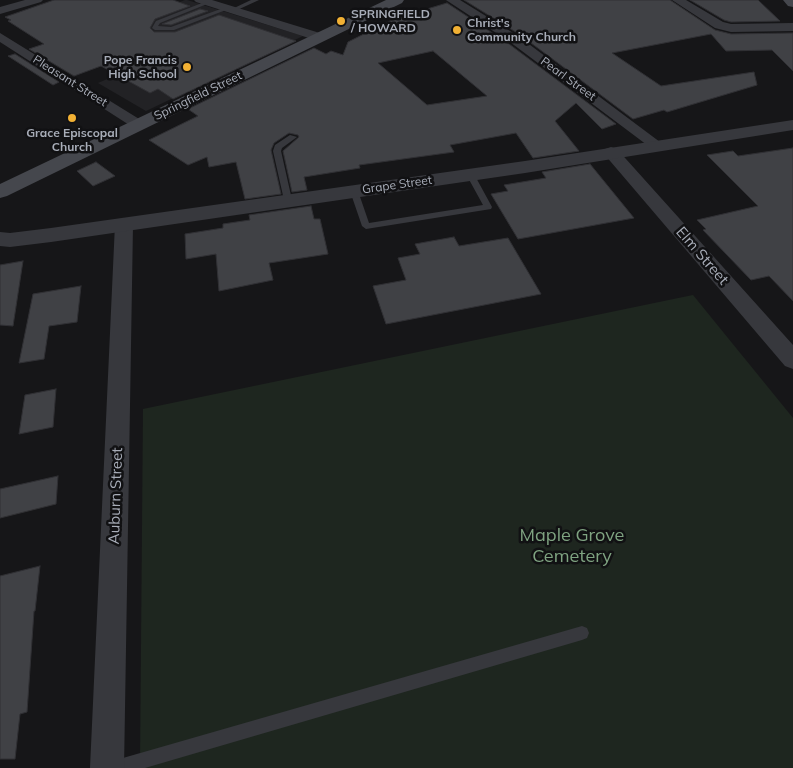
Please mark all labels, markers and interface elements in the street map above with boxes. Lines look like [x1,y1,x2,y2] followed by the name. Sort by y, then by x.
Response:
[351,7,430,35] place label: SPRINGFIELD / HOWARD
[335,15,347,27] marker: SPRINGFIELD / HOWARD
[467,16,576,44] place label: Christ's Community Church
[451,24,463,36] marker: Christ's Community Church
[30,52,110,110] street label: Pleasant Street
[104,53,177,81] place label: Pope Francis High School
[538,54,598,104] street label: Pearl Street
[181,61,193,73] marker: Pope Francis High School
[152,68,244,124] street label: Springfield Street
[66,112,78,124] marker: Grace Episcopal Church
[26,126,118,154] place label: Grace Episcopal Church
[361,173,433,197] street label: Grape Street
[672,223,732,289] street label: Elm Street
[105,447,127,545] street label: Auburn Street
[520,525,624,568] park label: Maple Grove Cemetery

